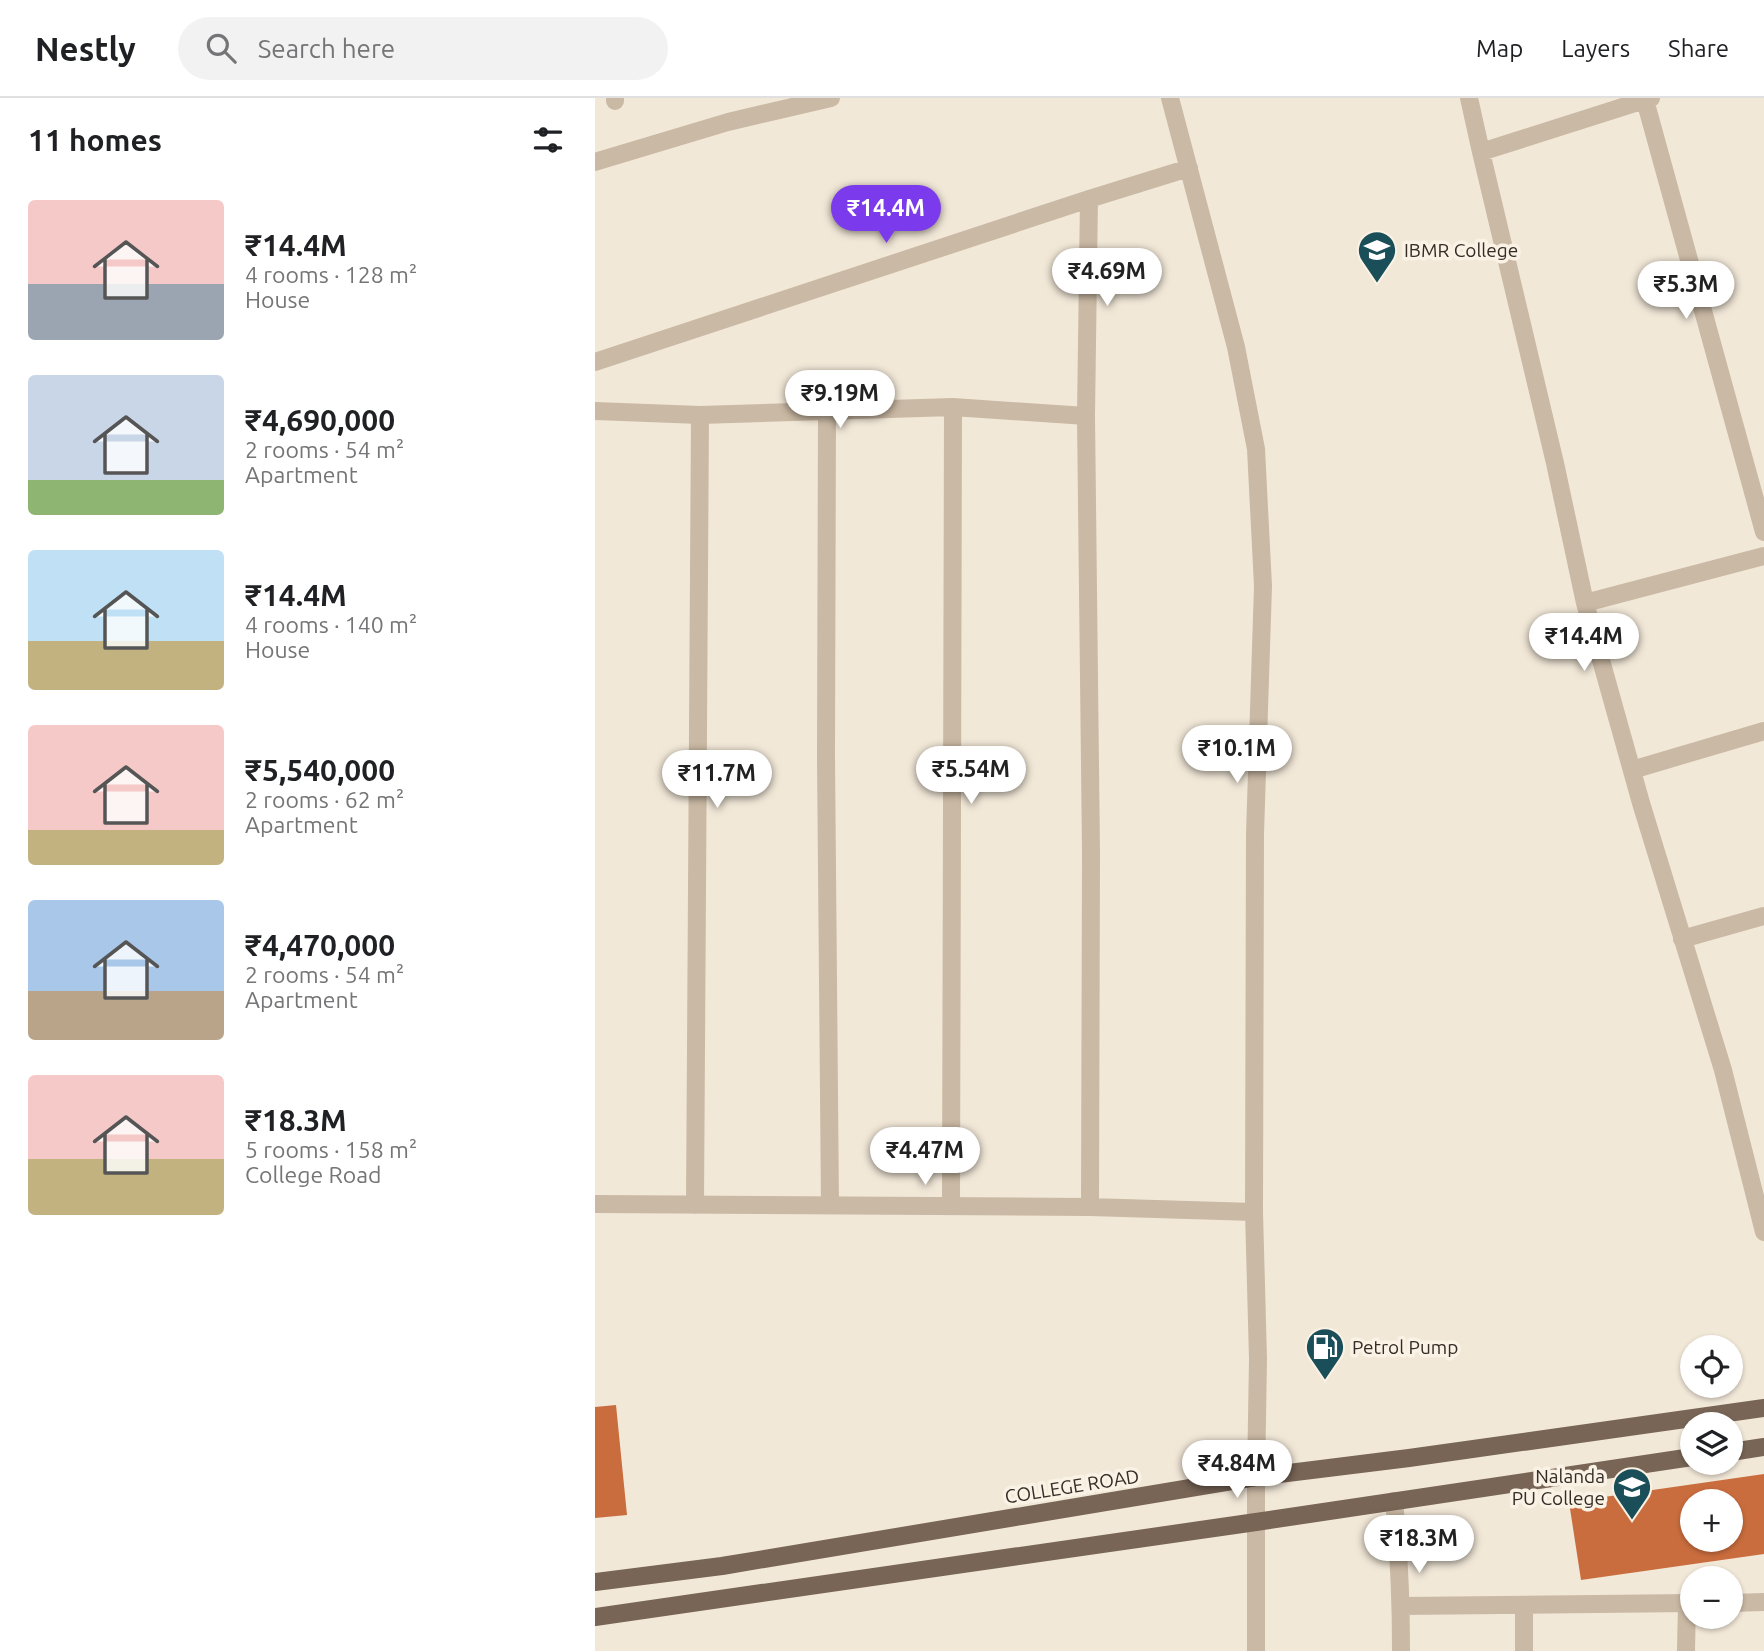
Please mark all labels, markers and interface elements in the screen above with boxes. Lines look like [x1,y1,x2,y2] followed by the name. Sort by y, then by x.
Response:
[178,17,668,80] search box
[202,29,240,67] icon: search
[35,30,136,67] text: Nestly
[258,34,395,63] text: Search here
[1476,35,1523,62] text: Map
[1561,35,1630,62] text: Layers
[1668,35,1729,62] text: Share
[529,121,567,159] icon: filters
[28,123,162,157] text: 11 homes
[829,186,943,245] pin: ₹14.4M
[847,195,925,220] text: ₹14.4M
[84,228,168,312] icon: home
[245,228,347,262] text: ₹14.4M
[1356,229,1398,284] school or university icon: IBMR College
[1404,239,1518,261] place label: IBMR College
[1050,248,1164,308] pin: ₹4.69M
[1068,258,1146,283] text: ₹4.69M
[245,262,417,287] text: 4 rooms · 128 m²
[1637,262,1735,321] pin: ₹5.3M
[1653,271,1719,296] text: ₹5.3M
[245,287,310,312] text: House
[783,370,897,430] pin: ₹9.19M
[801,380,879,405] text: ₹9.19M
[84,403,168,487] icon: home
[245,403,395,437] text: ₹4,690,000
[245,437,404,462] text: 2 rooms · 54 m²
[245,462,358,487] text: Apartment
[84,578,168,662] icon: home
[245,578,347,612] text: ₹14.4M
[245,612,417,637] text: 4 rooms · 140 m²
[1527,614,1641,673] pin: ₹14.4M
[1545,623,1623,648] text: ₹14.4M
[245,637,310,662] text: House
[1180,726,1294,785] pin: ₹10.1M
[1198,735,1276,760] text: ₹10.1M
[914,746,1028,806] pin: ₹5.54M
[660,750,774,810] pin: ₹11.7M
[84,753,168,837] icon: home
[245,753,395,787] text: ₹5,540,000
[932,756,1010,781] text: ₹5.54M
[678,760,756,785] text: ₹11.7M
[245,787,404,812] text: 2 rooms · 62 m²
[245,812,358,837] text: Apartment
[84,928,168,1012] icon: home
[245,928,395,962] text: ₹4,470,000
[245,962,404,987] text: 2 rooms · 54 m²
[245,987,358,1012] text: Apartment
[84,1103,168,1187] icon: home
[245,1103,347,1137] text: ₹18.3M
[868,1128,982,1187] pin: ₹4.47M
[245,1137,417,1162] text: 5 rooms · 158 m²
[886,1137,964,1162] text: ₹4.47M
[245,1162,381,1187] text: College Road
[1304,1326,1346,1381] fuel station icon: Petrol Pump
[1680,1335,1743,1629] map controls
[1680,1335,1743,1398] button: locate
[1352,1336,1458,1358] place label: Petrol Pump
[1680,1412,1743,1475] button: layers
[1180,1440,1294,1500] pin: ₹4.84M
[1198,1450,1276,1475] text: ₹4.84M
[1003,1465,1141,1507] street label: COLLEGE ROAD
[1512,1465,1605,1509] place label: Nalanda PU College
[1611,1466,1653,1521] school or university icon: Nalanda PU College
[1680,1489,1743,1552] button: +
[1362,1516,1476,1575] pin: ₹18.3M
[1380,1525,1458,1550] text: ₹18.3M
[1680,1566,1743,1629] button: −

